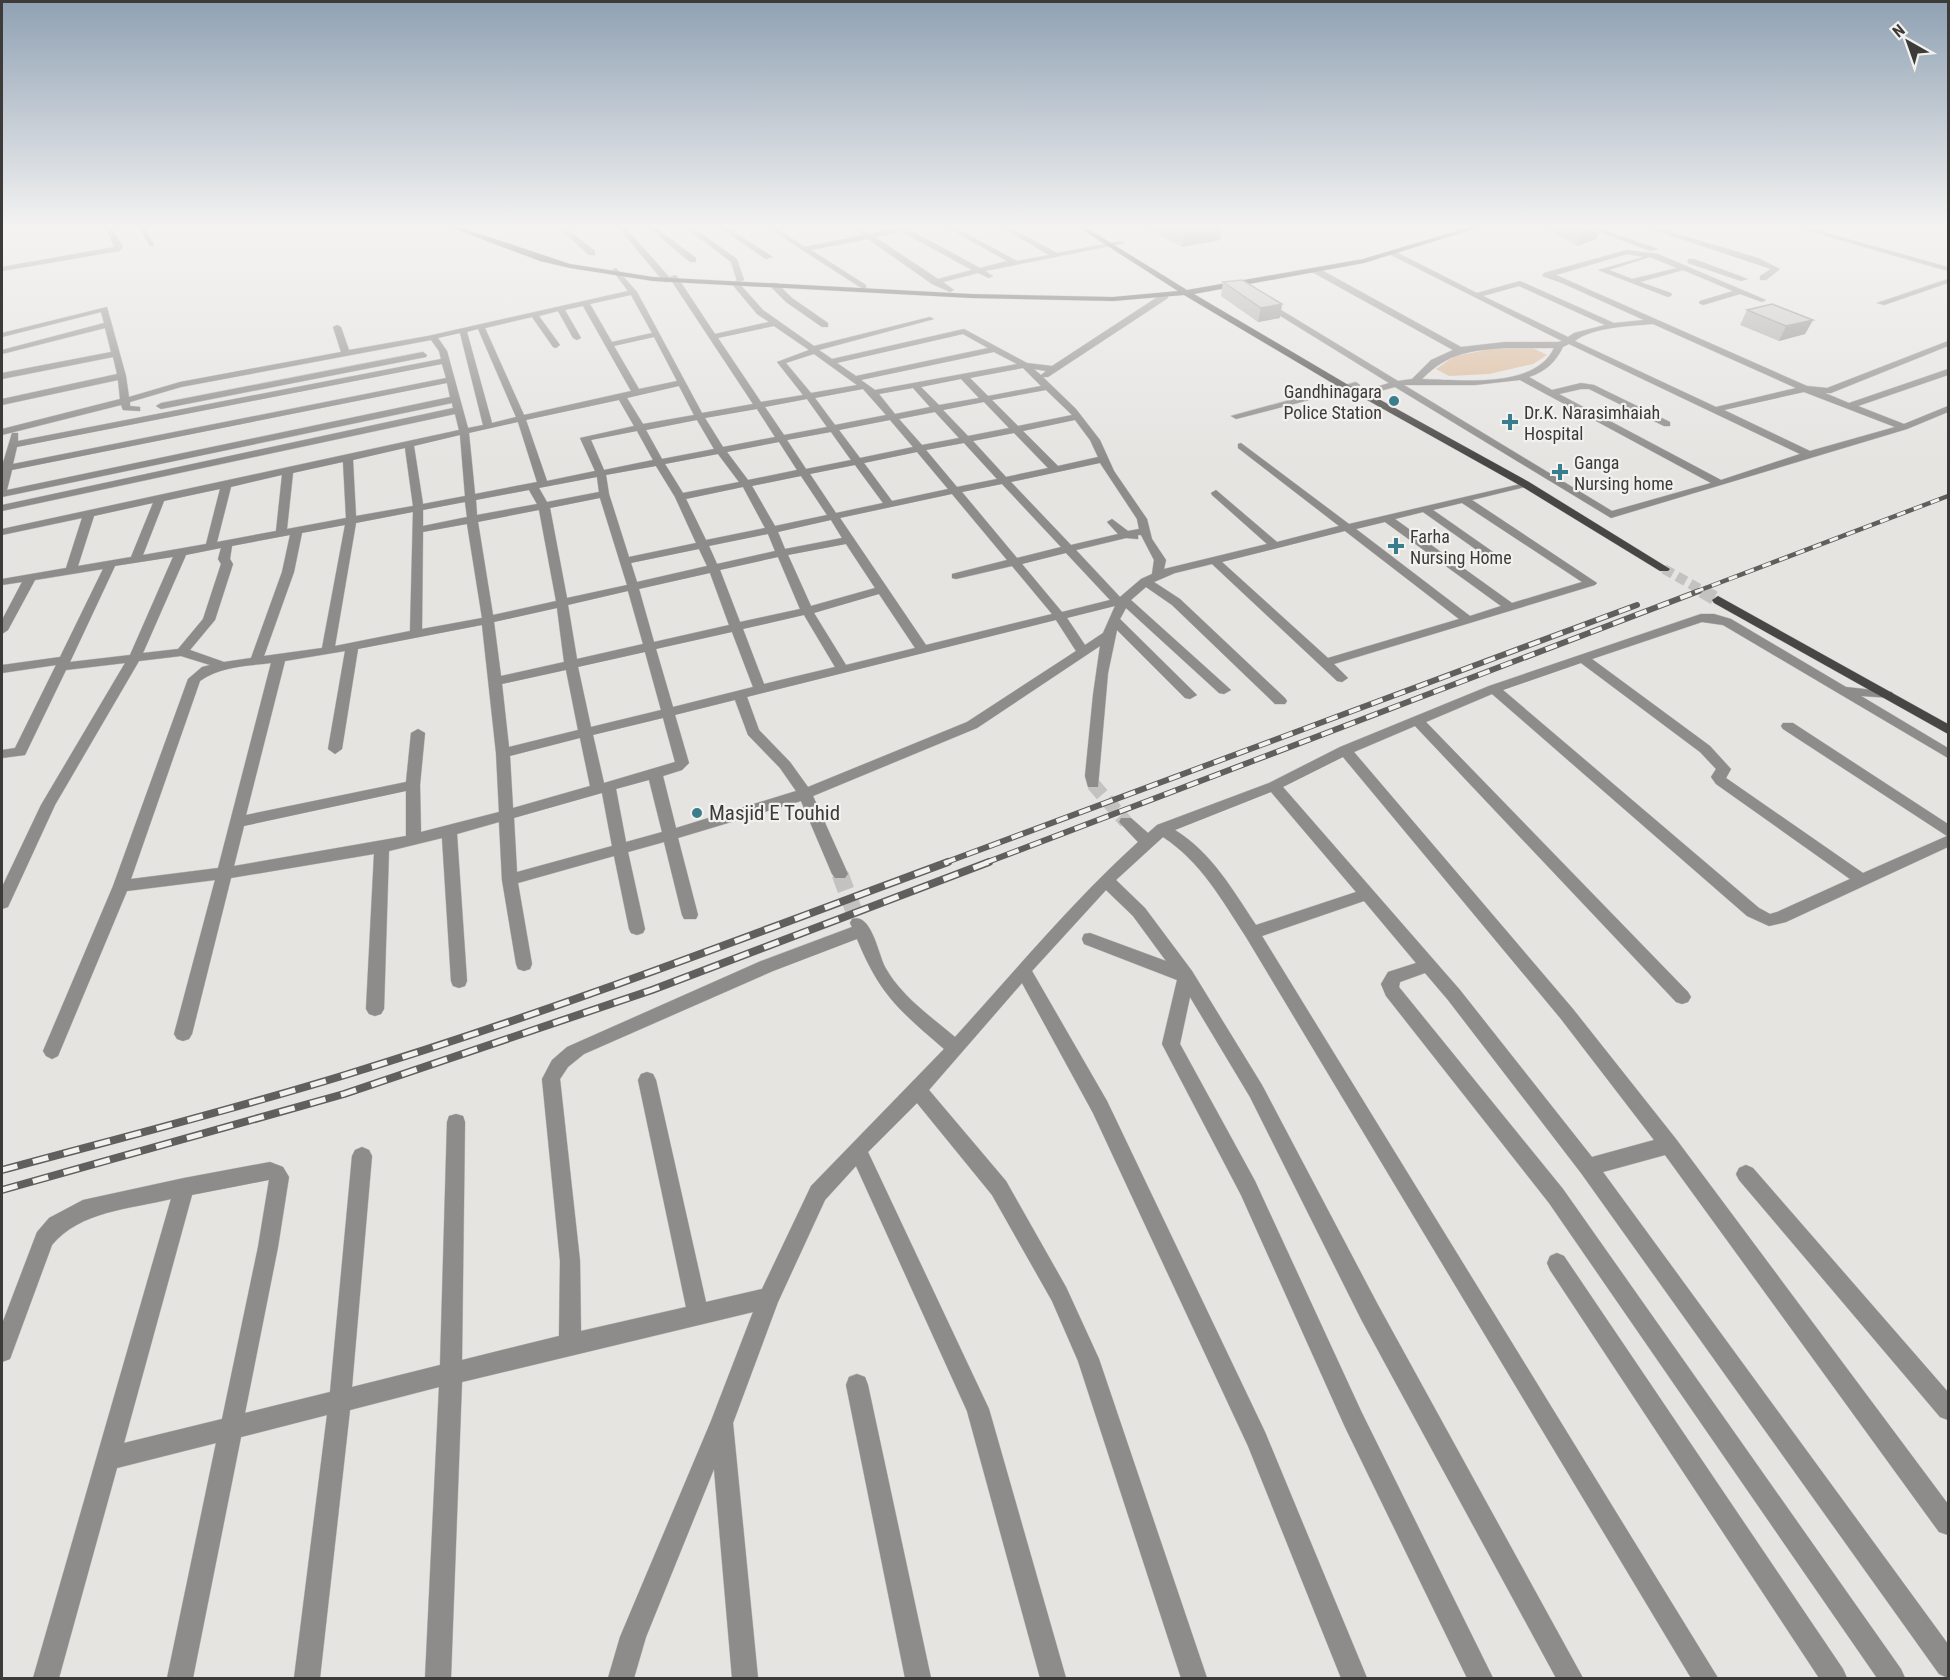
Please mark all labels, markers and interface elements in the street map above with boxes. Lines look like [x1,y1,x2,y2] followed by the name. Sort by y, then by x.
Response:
[1878,12,1938,72] north arrow
[1889,20,1909,41] text: N
[1283,381,1382,423] place label: Gandhinagara Police Station
[1387,394,1401,408] marker: Gandhinagara Police Station
[1524,402,1660,444] place label: Dr.K. Narasimhaiah Hospital
[1501,413,1519,431] marker: Dr.K. Narasimhaiah Hospital
[1574,452,1673,494] place label: Ganga Nursing home
[1551,463,1569,481] marker: Ganga Nursing home
[1410,526,1512,568] place label: Farha Nursing Home
[1387,537,1405,555] marker: Farha Nursing Home
[709,801,840,825] place label: Masjid E Touhid
[690,806,704,820] marker: Masjid E Touhid

